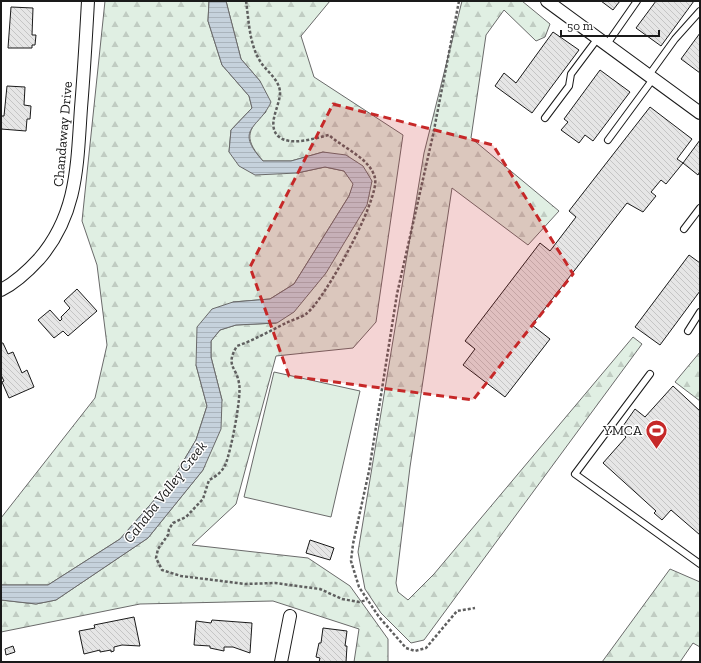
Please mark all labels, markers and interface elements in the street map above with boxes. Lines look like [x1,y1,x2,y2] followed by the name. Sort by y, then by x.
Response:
[561,12,659,38] scale bar
[567,19,594,33] text: 50 m
[50,80,76,188] street label: Chandaway Drive
[644,417,670,450] sports icon: YMCA
[602,422,643,439] place label: YMCA
[120,437,211,547] water label: Cahaba Valley Creek

